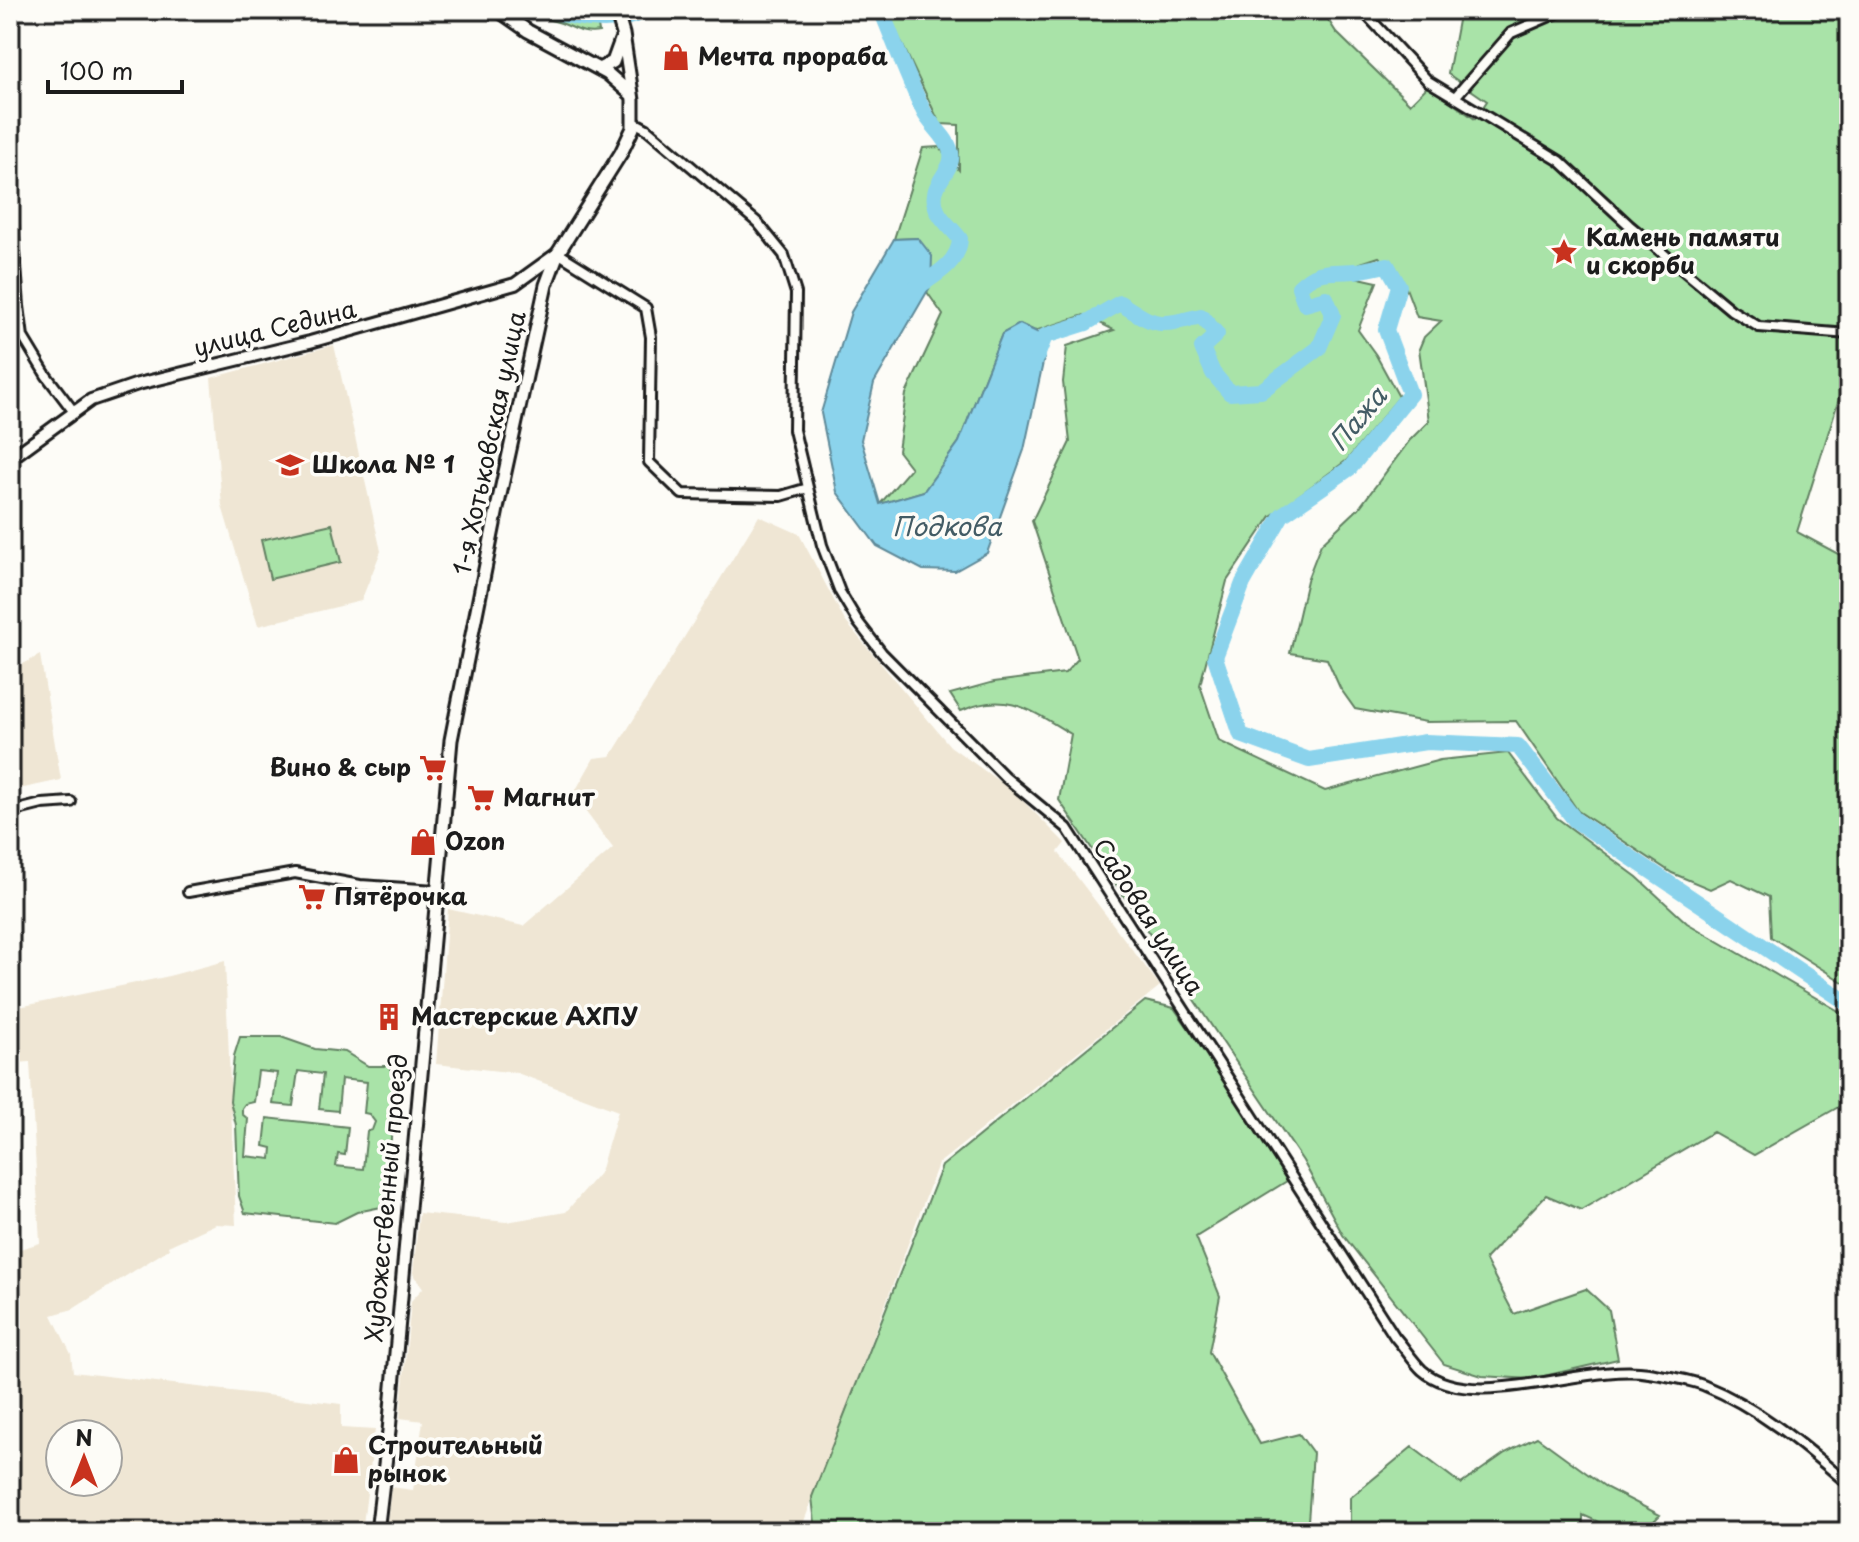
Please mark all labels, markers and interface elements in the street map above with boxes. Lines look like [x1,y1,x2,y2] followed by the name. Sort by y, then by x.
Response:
[698,37,888,73] place label: Мечта прораба
[661,42,691,72] shop icon: Мечта прораба
[48,44,182,94] scale bar
[60,52,133,88] text: 100 m
[1586,218,1780,282] place label: Камень памяти и скорби
[1549,237,1579,267] place icon: Камень памяти и скорби
[189,289,360,365] street label: улица Седина
[442,307,534,578] street label: 1-я Хотьковская улица
[1318,377,1396,459] water label: Пажа
[312,445,455,481] place label: Школа № 1
[275,450,305,480] school or university icon: Школа № 1
[892,506,1003,545] water label: Подкова
[269,748,411,784] place label: Вино & сыр
[418,753,448,783] supermarket icon: Вино & сыр
[503,778,596,814] place label: Магнит
[466,783,496,813] supermarket icon: Магнит
[445,822,505,858] place label: Ozon
[408,827,438,857] shop icon: Ozon
[1085,830,1214,1001] street label: Садовая улица
[334,877,468,913] place label: Пятёрочка
[297,882,327,912] supermarket icon: Пятёрочка
[411,997,639,1033] place label: Мастерские АХПУ
[374,1002,404,1032] building icon: Мастерские АХПУ
[354,1052,416,1344] street label: Художественный проезд
[44,1418,124,1498] north arrow
[75,1420,93,1453] text: N
[368,1426,543,1490] place label: Строительный рынок
[331,1445,361,1475] shop icon: Строительный рынок

